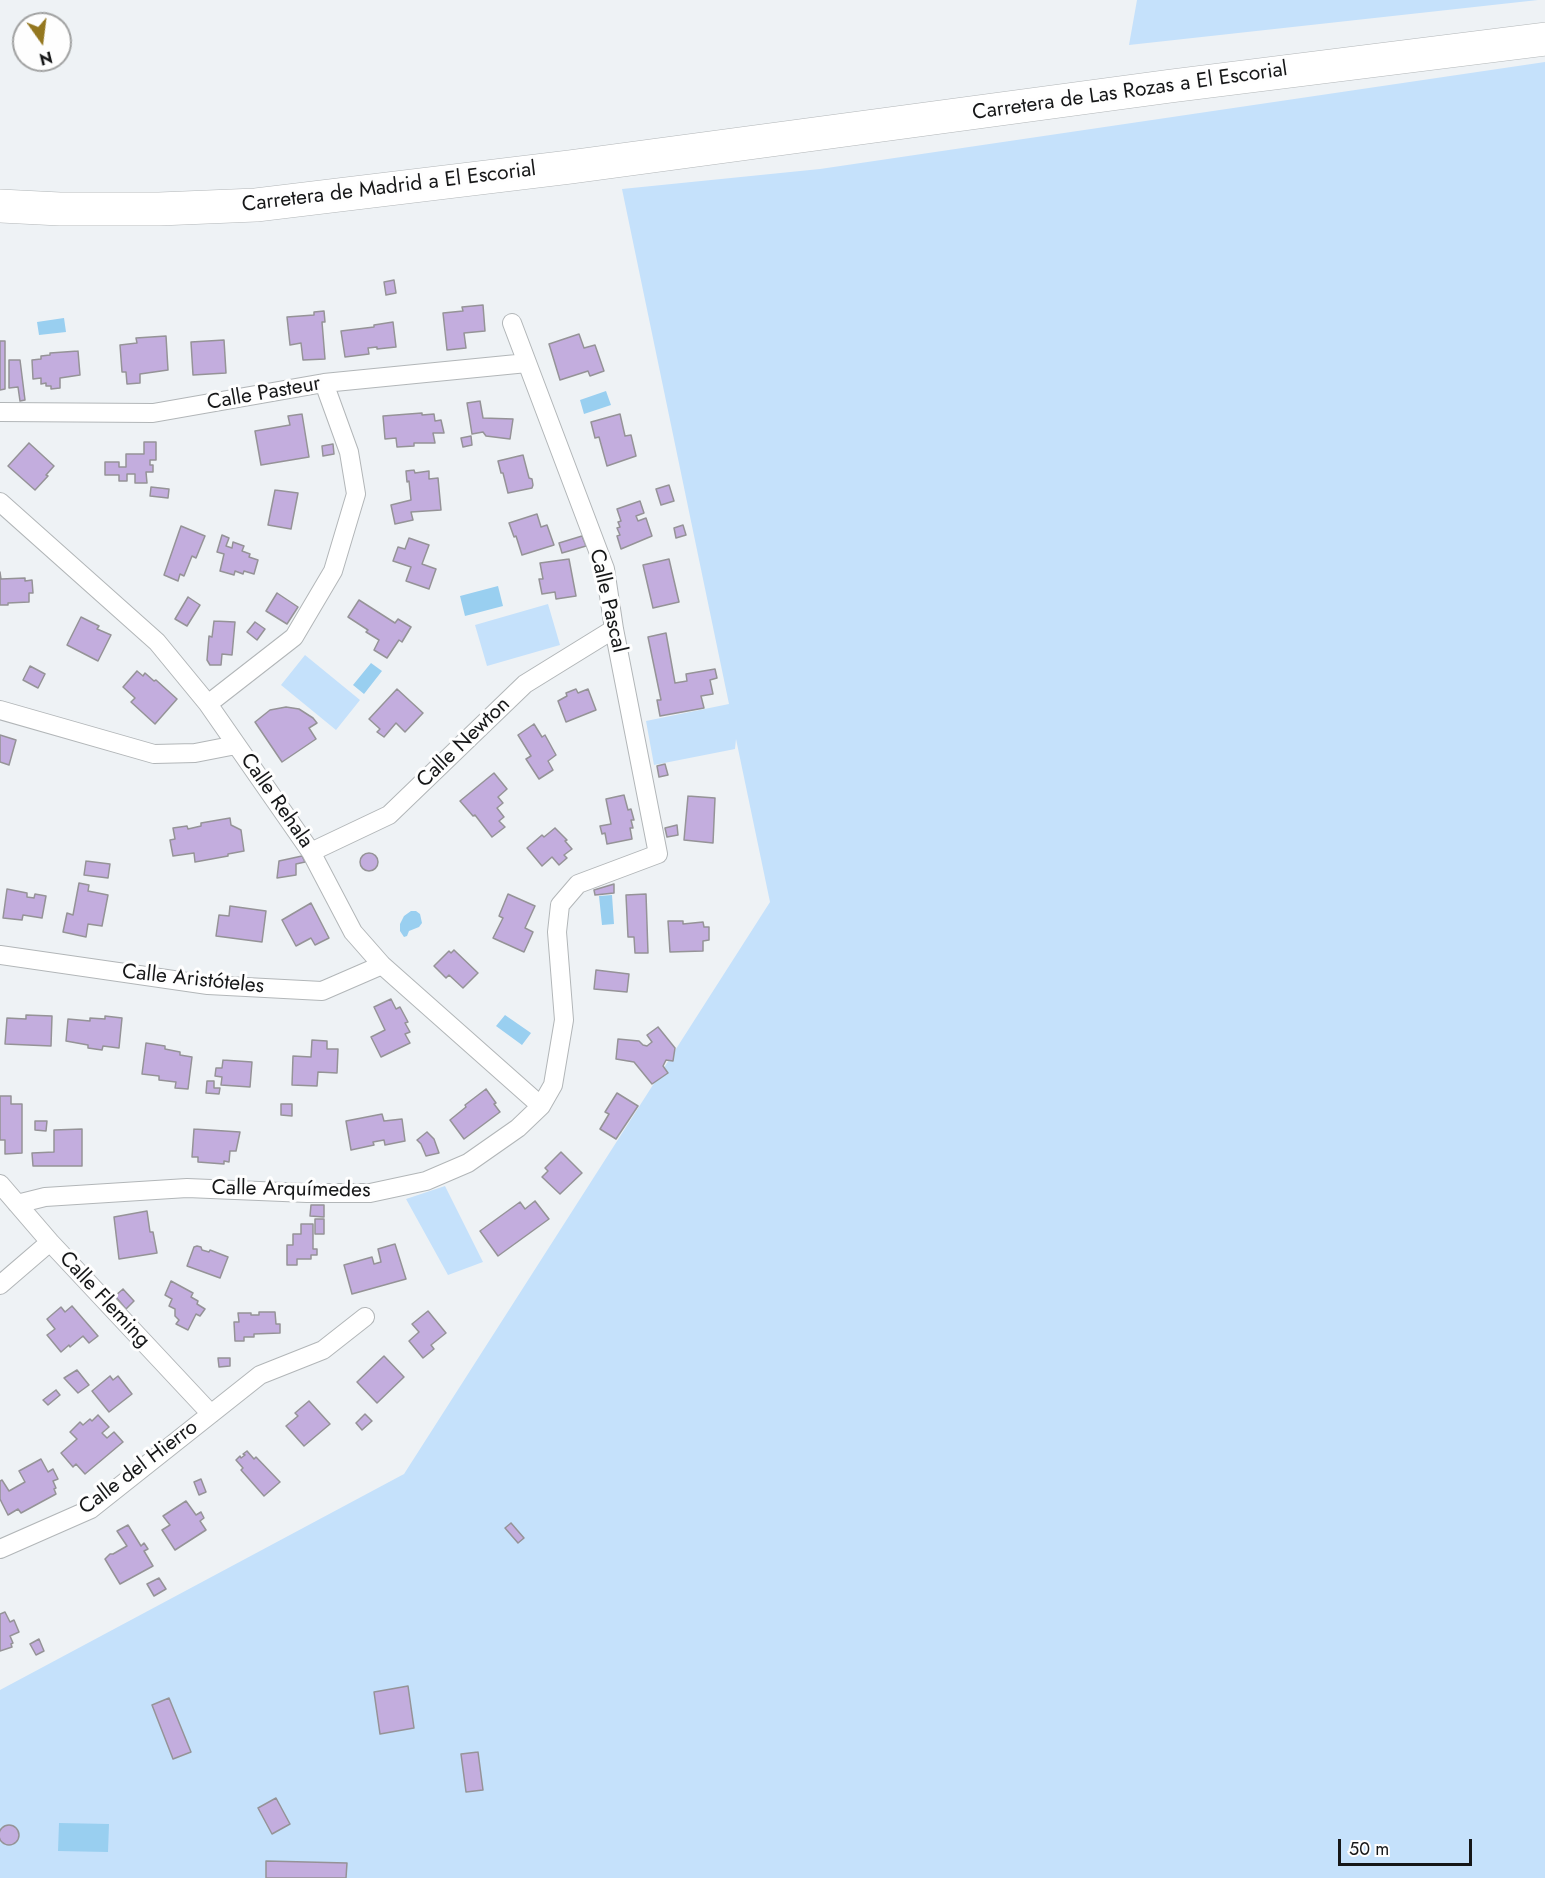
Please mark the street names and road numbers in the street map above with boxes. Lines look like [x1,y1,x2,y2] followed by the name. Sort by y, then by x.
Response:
[971,57,1289,127] street label: Carretera de Las Rozas a El Escorial
[240,157,538,219] street label: Carretera de Madrid a El Escorial
[205,372,323,416] street label: Calle Pasteur
[583,547,631,655] street label: Calle Pascal
[412,692,516,794] street label: Calle Newton
[234,749,318,853] street label: Calle Rehala
[121,960,265,1000] street label: Calle Aristóteles
[211,1176,371,1204] street label: Calle Arquímedes
[53,1247,155,1353] street label: Calle Fleming
[75,1415,203,1521] street label: Calle del Hierro

